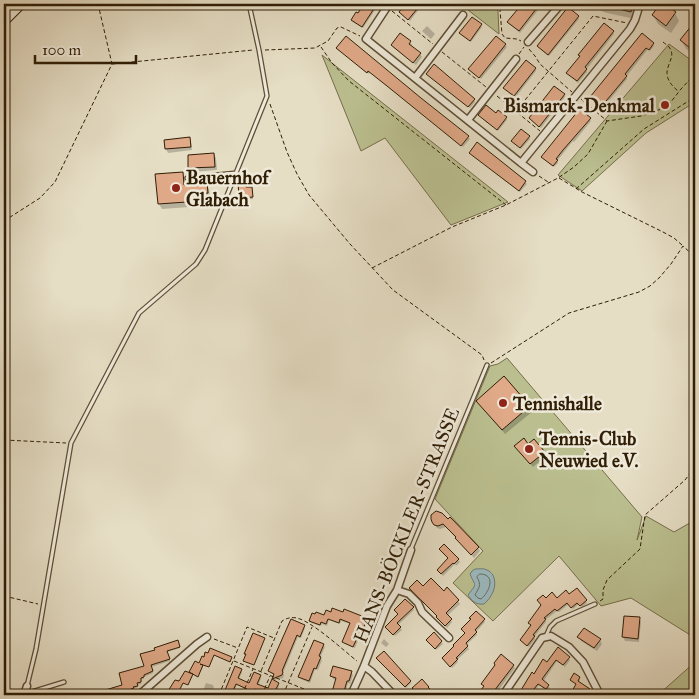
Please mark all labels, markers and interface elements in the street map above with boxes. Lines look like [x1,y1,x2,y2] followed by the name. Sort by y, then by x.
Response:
[35,32,136,64] scale bar
[42,41,82,59] text: 100 m
[504,94,656,117] place label: Bismarck-Denkmal
[659,99,671,111] marker: Bismarck-Denkmal
[186,166,272,211] place label: Bauernhof Glabach
[170,182,182,194] marker: Bauernhof Glabach
[512,392,602,415] place label: Tennishalle
[497,397,509,409] marker: Tennishalle
[349,404,464,646] street label: HANS-BÖCKLER-STRASSE
[538,427,639,472] place label: Tennis-Club Neuwied e.V.
[523,443,535,455] marker: Tennis-Club Neuwied e.V.

